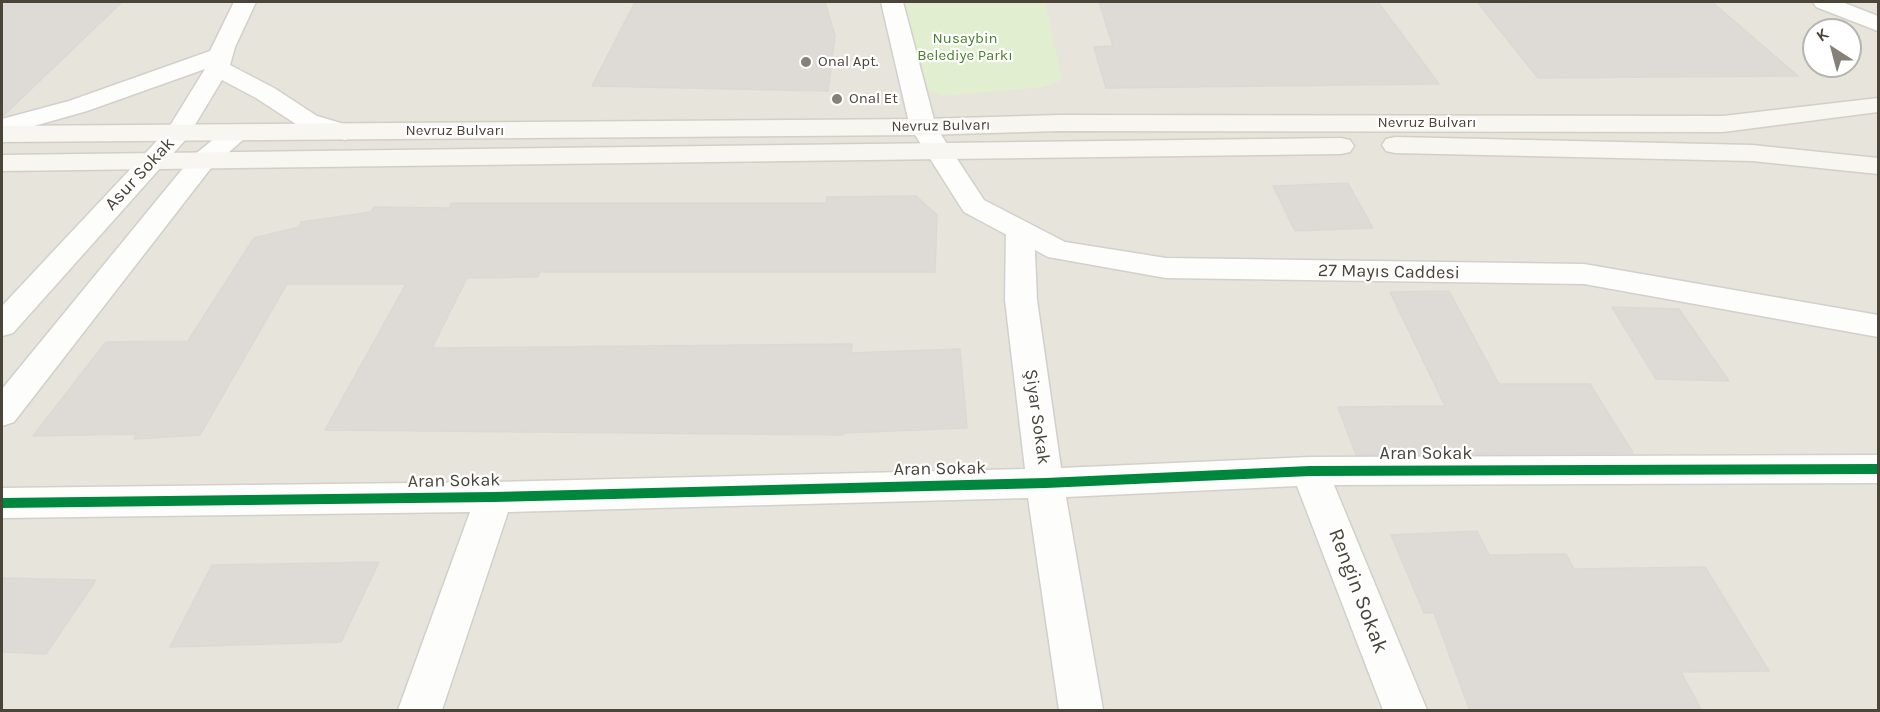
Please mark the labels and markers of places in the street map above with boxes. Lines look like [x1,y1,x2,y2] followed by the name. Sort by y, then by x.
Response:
[818,53,878,71] place label: Onal Apt.
[799,55,813,69] marker: Onal Apt.
[849,90,898,108] place label: Onal Et
[830,92,844,106] marker: Onal Et

